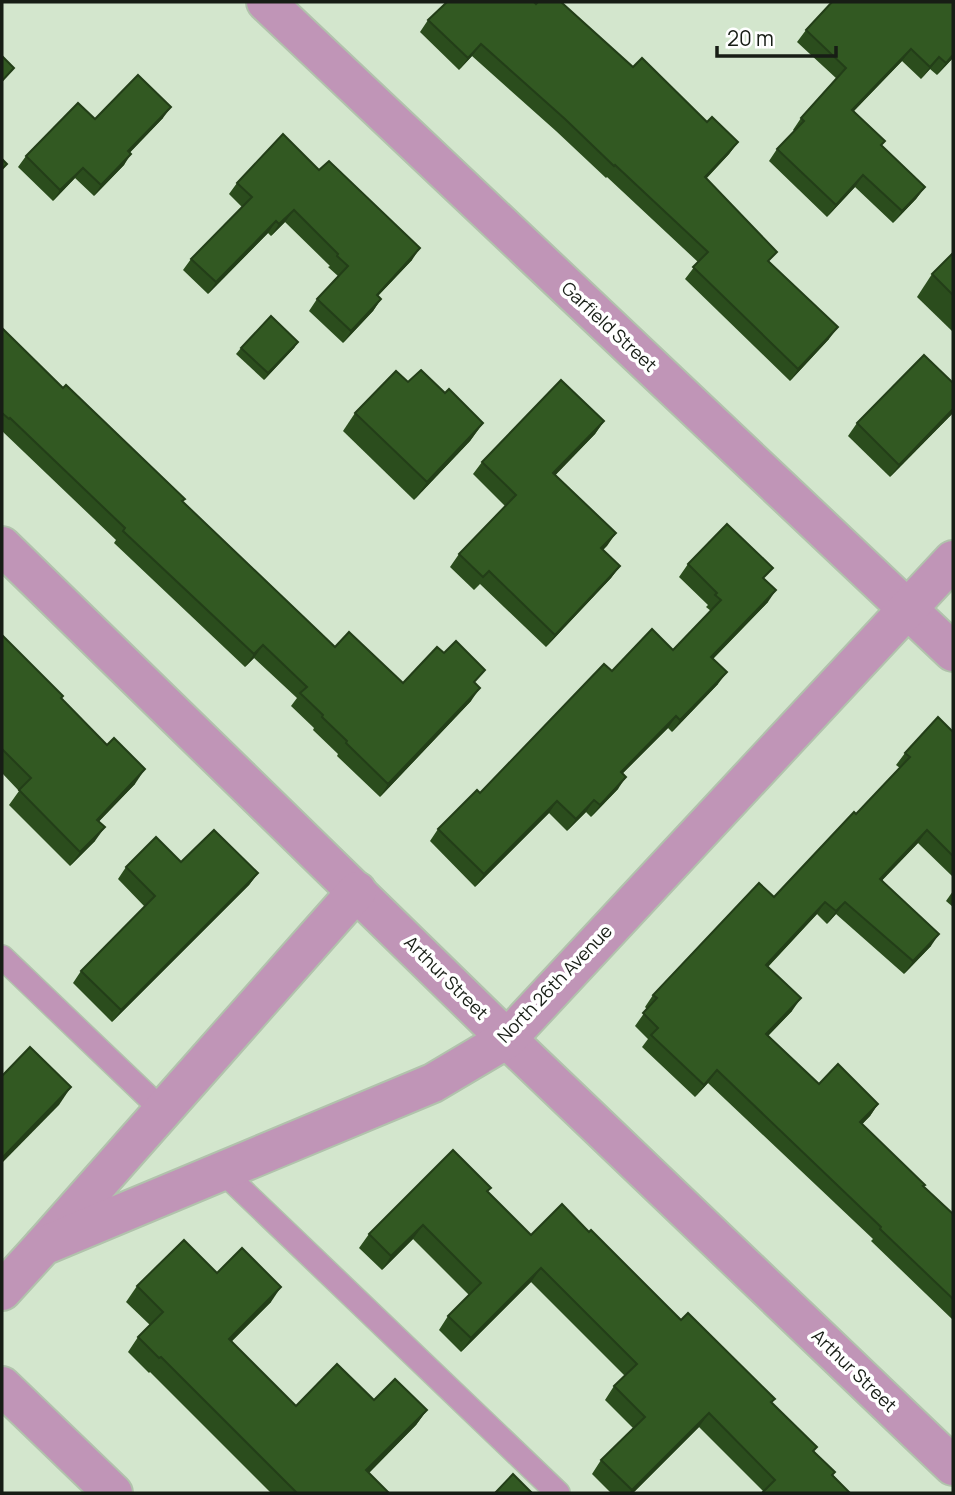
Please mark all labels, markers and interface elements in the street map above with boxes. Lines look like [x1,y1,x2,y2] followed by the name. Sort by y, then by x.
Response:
[717,14,836,58] scale bar
[727,24,774,52] text: 20 m
[557,276,662,377] street label: Garfield Street
[492,919,617,1048] street label: North 26th Avenue
[400,930,494,1024] street label: Arthur Street
[807,1324,902,1417] street label: Arthur Street

